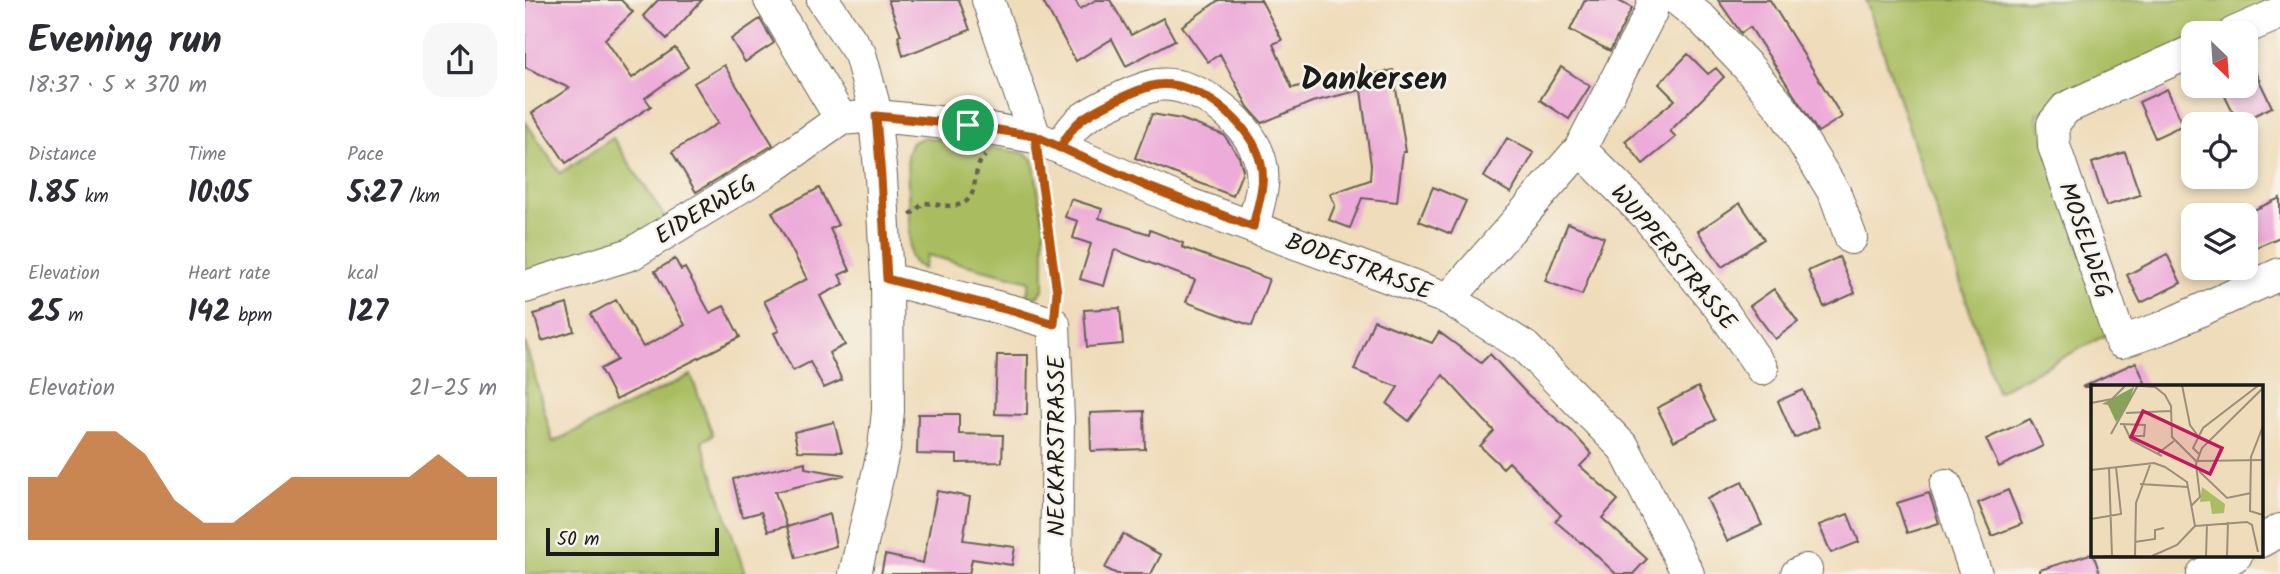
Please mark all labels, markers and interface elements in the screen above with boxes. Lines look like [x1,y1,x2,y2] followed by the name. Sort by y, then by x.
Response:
[28,12,222,72] text: Evening run
[2181,21,2257,98] north arrow
[2181,21,2258,280] map controls
[423,23,497,97] button: share
[1301,55,1447,106] district label: Dankersen
[28,68,207,104] text: 18:37 · 5 × 370 m
[938,95,998,155] pin
[949,106,987,144] icon: arrive
[2181,112,2258,189] button: locate
[28,140,96,170] text: Distance
[188,140,226,170] text: Time
[347,140,384,170] text: Pace
[648,165,764,256] street label: EIDERWEG
[28,170,77,218] text: 1.85
[188,170,250,218] text: 10:05
[347,170,402,218] text: 5:27
[1600,176,1747,341] street label: WUPPERSTRASSE
[2046,177,2123,304] street label: MOSELWEG
[77,182,109,212] text: km
[402,182,440,212] text: /km
[2181,203,2258,280] button: layers
[1280,223,1438,312] street label: BODESTRASSE
[28,259,100,289] text: Elevation
[188,259,270,289] text: Heart rate
[347,259,378,289] text: kcal
[28,289,61,337] text: 25
[188,289,231,337] text: 142
[347,289,388,337] text: 127
[61,301,83,331] text: m
[231,301,272,331] text: bpm
[1038,354,1077,537] street label: NECKARSTRASSE
[28,371,115,407] text: Elevation
[409,371,497,407] text: 21–25 m
[2091,385,2263,556] inset map
[546,525,719,557] scale bar
[557,525,599,555] text: 50 m

